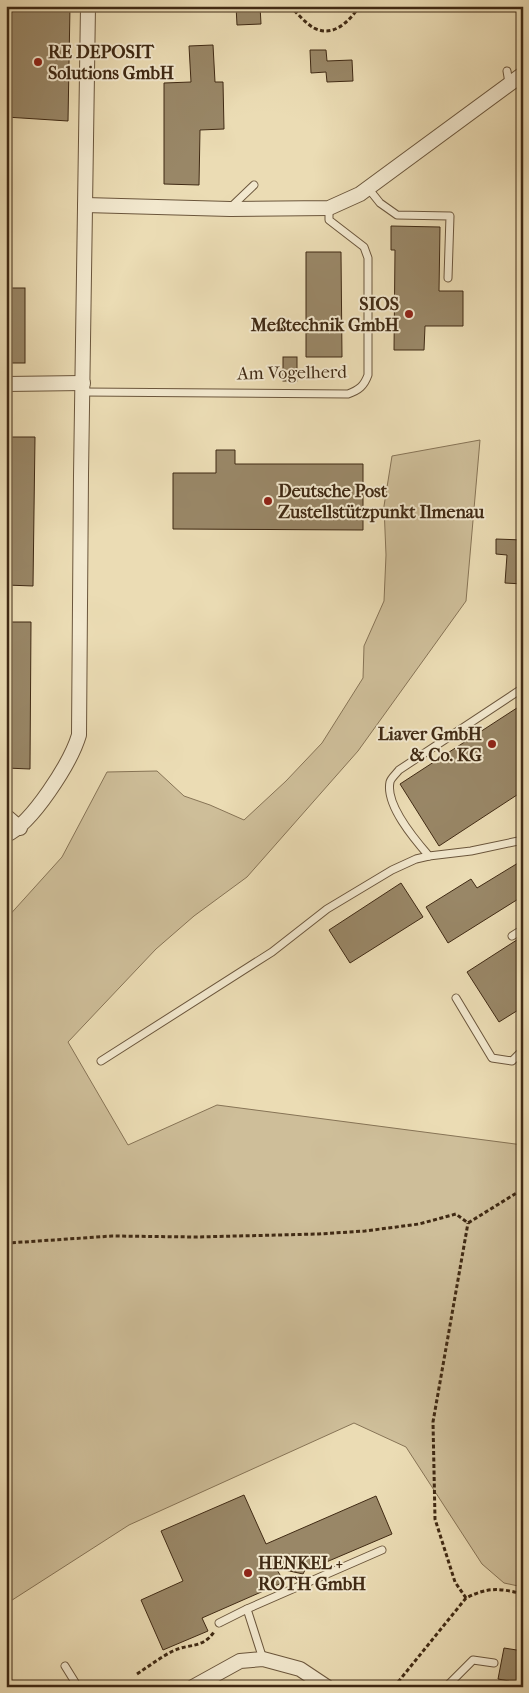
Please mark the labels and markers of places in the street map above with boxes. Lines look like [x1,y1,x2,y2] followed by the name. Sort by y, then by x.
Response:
[48,42,175,84] place label: RE DEPOSIT Solutions GmbH
[32,56,44,68] marker: RE DEPOSIT Solutions GmbH
[250,294,400,336] place label: SIOS Meßtechnik GmbH
[403,308,415,320] marker: SIOS Meßtechnik GmbH
[278,481,485,523] place label: Deutsche Post Zustellstützpunkt Ilmenau
[262,495,274,507] marker: Deutsche Post Zustellstützpunkt Ilmenau
[378,724,483,766] place label: Liaver GmbH & Co. KG
[486,738,498,750] marker: Liaver GmbH & Co. KG
[258,1553,367,1595] place label: HENKEL + ROTH GmbH
[242,1567,254,1579] marker: HENKEL + ROTH GmbH

